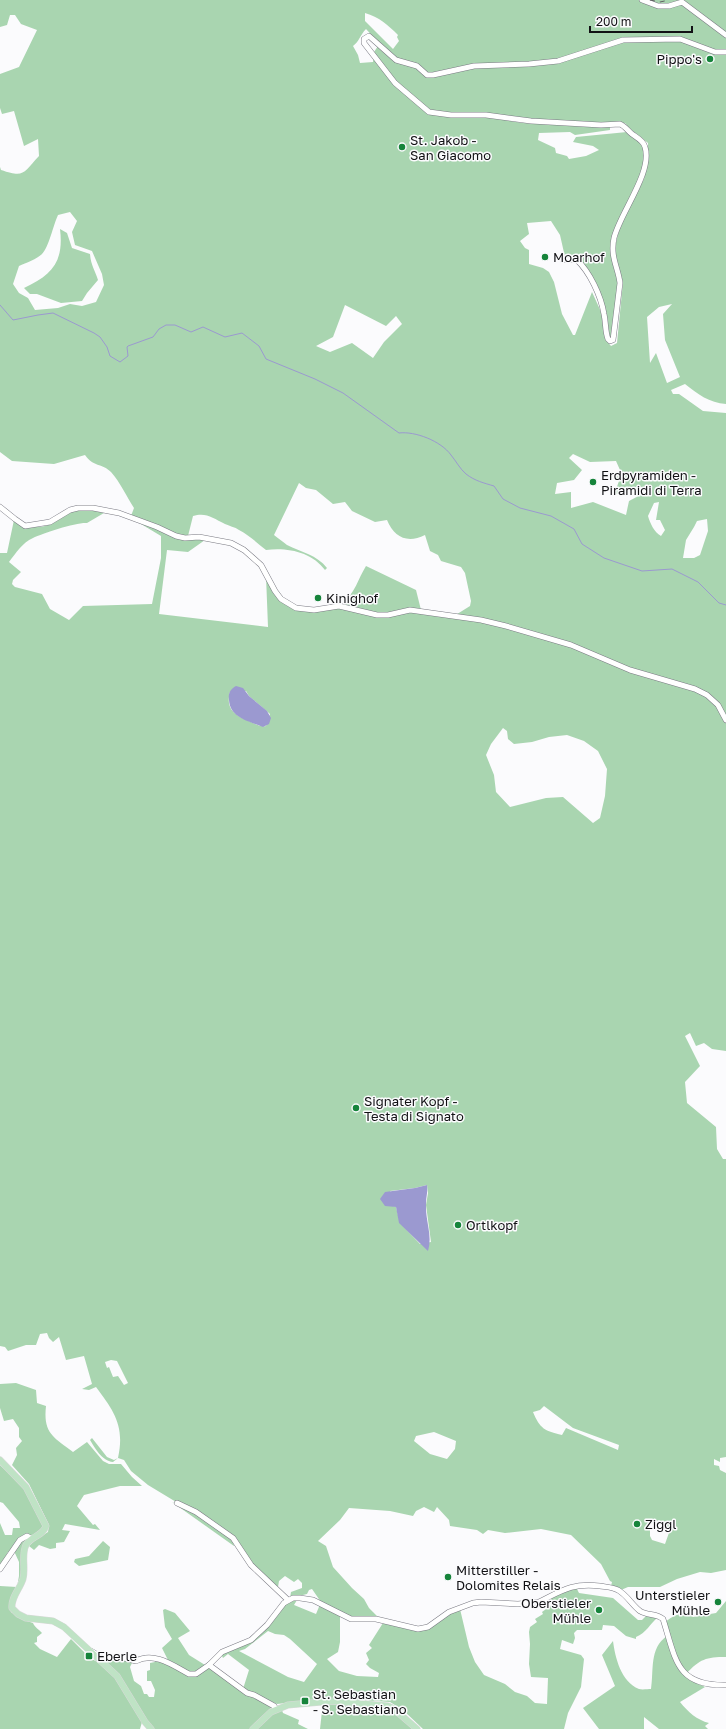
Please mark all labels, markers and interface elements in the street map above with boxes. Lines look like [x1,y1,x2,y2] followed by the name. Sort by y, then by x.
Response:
[590,8,692,34] scale bar
[596,14,631,29] text: 200 m
[657,51,702,67] place label: Pippo's
[705,54,715,64] marker: Pippo's
[410,132,491,163] place label: St. Jakob - San Giacomo
[397,142,407,152] marker: St. Jakob - San Giacomo
[553,249,605,265] place label: Moarhof
[540,252,550,262] marker: Moarhof
[601,467,702,498] place label: Erdpyramiden - Piramidi di Terra
[588,477,598,487] marker: Erdpyramiden - Piramidi di Terra
[326,590,379,606] place label: Kinighof
[313,593,323,603] marker: Kinighof
[364,1093,464,1124] place label: Signater Kopf - Testa di Signato
[351,1103,361,1113] marker: Signater Kopf - Testa di Signato
[466,1217,518,1233] place label: Ortlkopf
[453,1220,463,1230] marker: Ortlkopf
[645,1516,676,1532] place label: Ziggl
[632,1519,642,1529] marker: Ziggl
[456,1562,561,1593] place label: Mitterstiller - Dolomites Relais
[443,1572,453,1582] marker: Mitterstiller - Dolomites Relais
[635,1587,710,1618] place label: Unterstieler Mühle
[521,1595,591,1626] place label: Oberstieler Mühle
[713,1597,723,1607] marker: Unterstieler Mühle
[594,1605,604,1615] marker: Oberstieler Mühle
[97,1648,137,1664] place label: Eberle
[84,1651,94,1661] marker: Eberle
[313,1686,407,1717] place label: St. Sebastian - S. Sebastiano
[300,1696,310,1706] marker: St. Sebastian - S. Sebastiano

